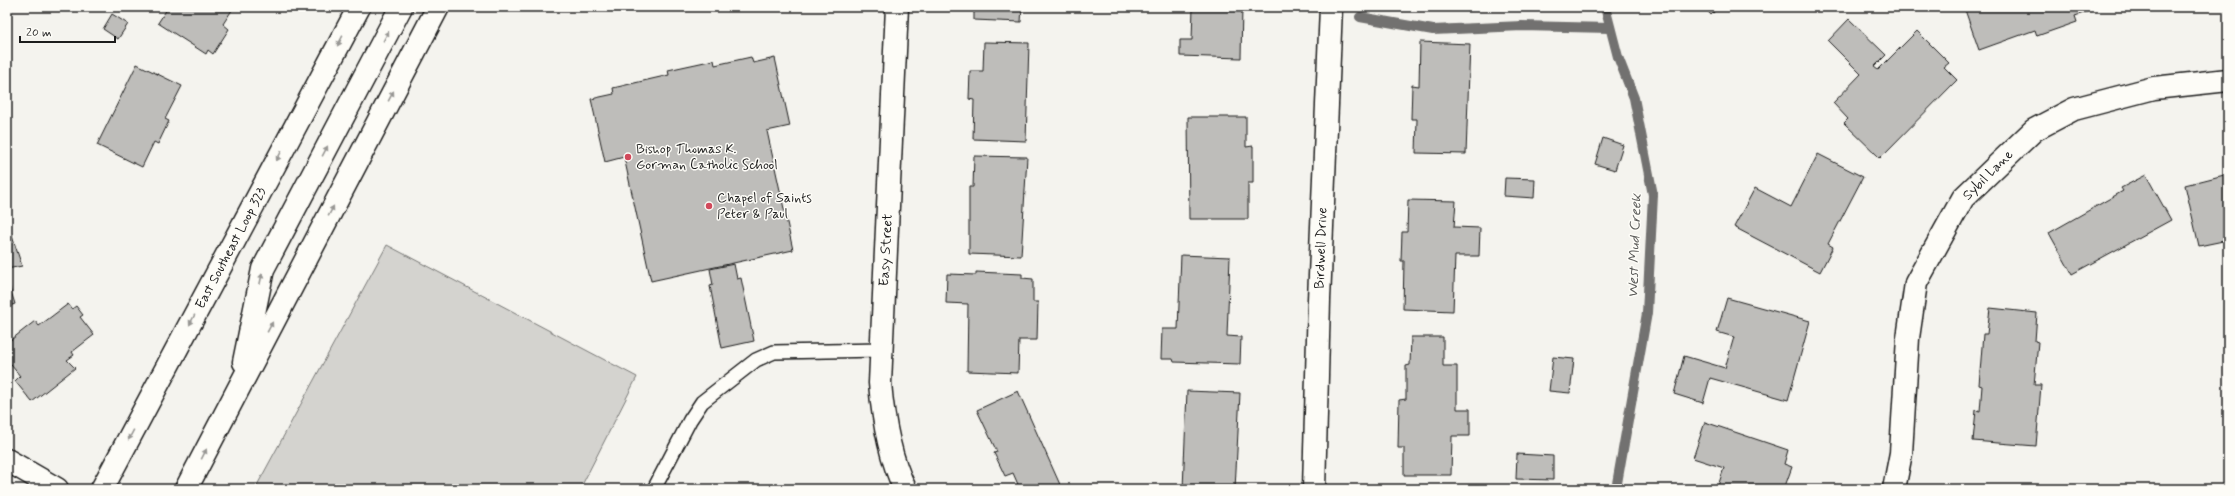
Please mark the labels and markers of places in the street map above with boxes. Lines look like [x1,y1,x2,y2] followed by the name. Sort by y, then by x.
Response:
[636,140,778,174] place label: Bishop Thomas K. Gorman Catholic School
[623,152,633,162] marker: Bishop Thomas K. Gorman Catholic School
[717,189,812,223] place label: Chapel of Saints Peter & Paul
[704,201,714,211] marker: Chapel of Saints Peter & Paul

